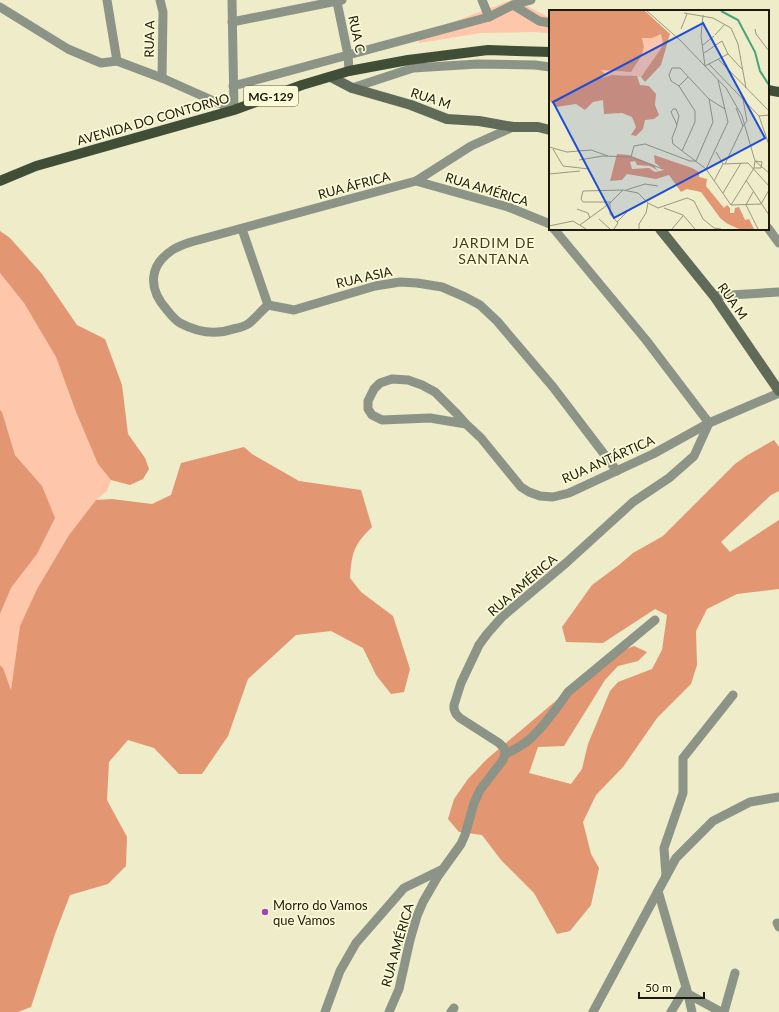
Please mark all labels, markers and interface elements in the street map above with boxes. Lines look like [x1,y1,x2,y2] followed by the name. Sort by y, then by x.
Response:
[549,10,769,230] inset map
[345,14,369,54] street label: RUA C
[141,20,157,58] street label: RUA A
[409,84,453,112] street label: RUA M
[244,86,298,106] road number: MG-129
[75,90,231,148] street label: AVENIDA DO CONTORNO
[316,168,392,202] street label: RUA ÁFRICA
[443,169,531,209] street label: RUA AMÉRICA
[453,234,535,267] district label: JARDIM DE SANTANA
[334,263,394,291] street label: RUA ASIA
[715,280,751,322] street label: RUA M
[559,431,657,487] street label: RUA ANTÁRTICA
[484,551,560,619] street label: RUA AMÉRICA
[273,897,368,928] place label: Morro do Vamos que Vamos
[377,901,417,989] street label: RUA AMÉRICA
[260,907,270,917] marker: Morro do Vamos que Vamos
[639,974,704,1000] scale bar
[645,980,672,995] text: 50 m

